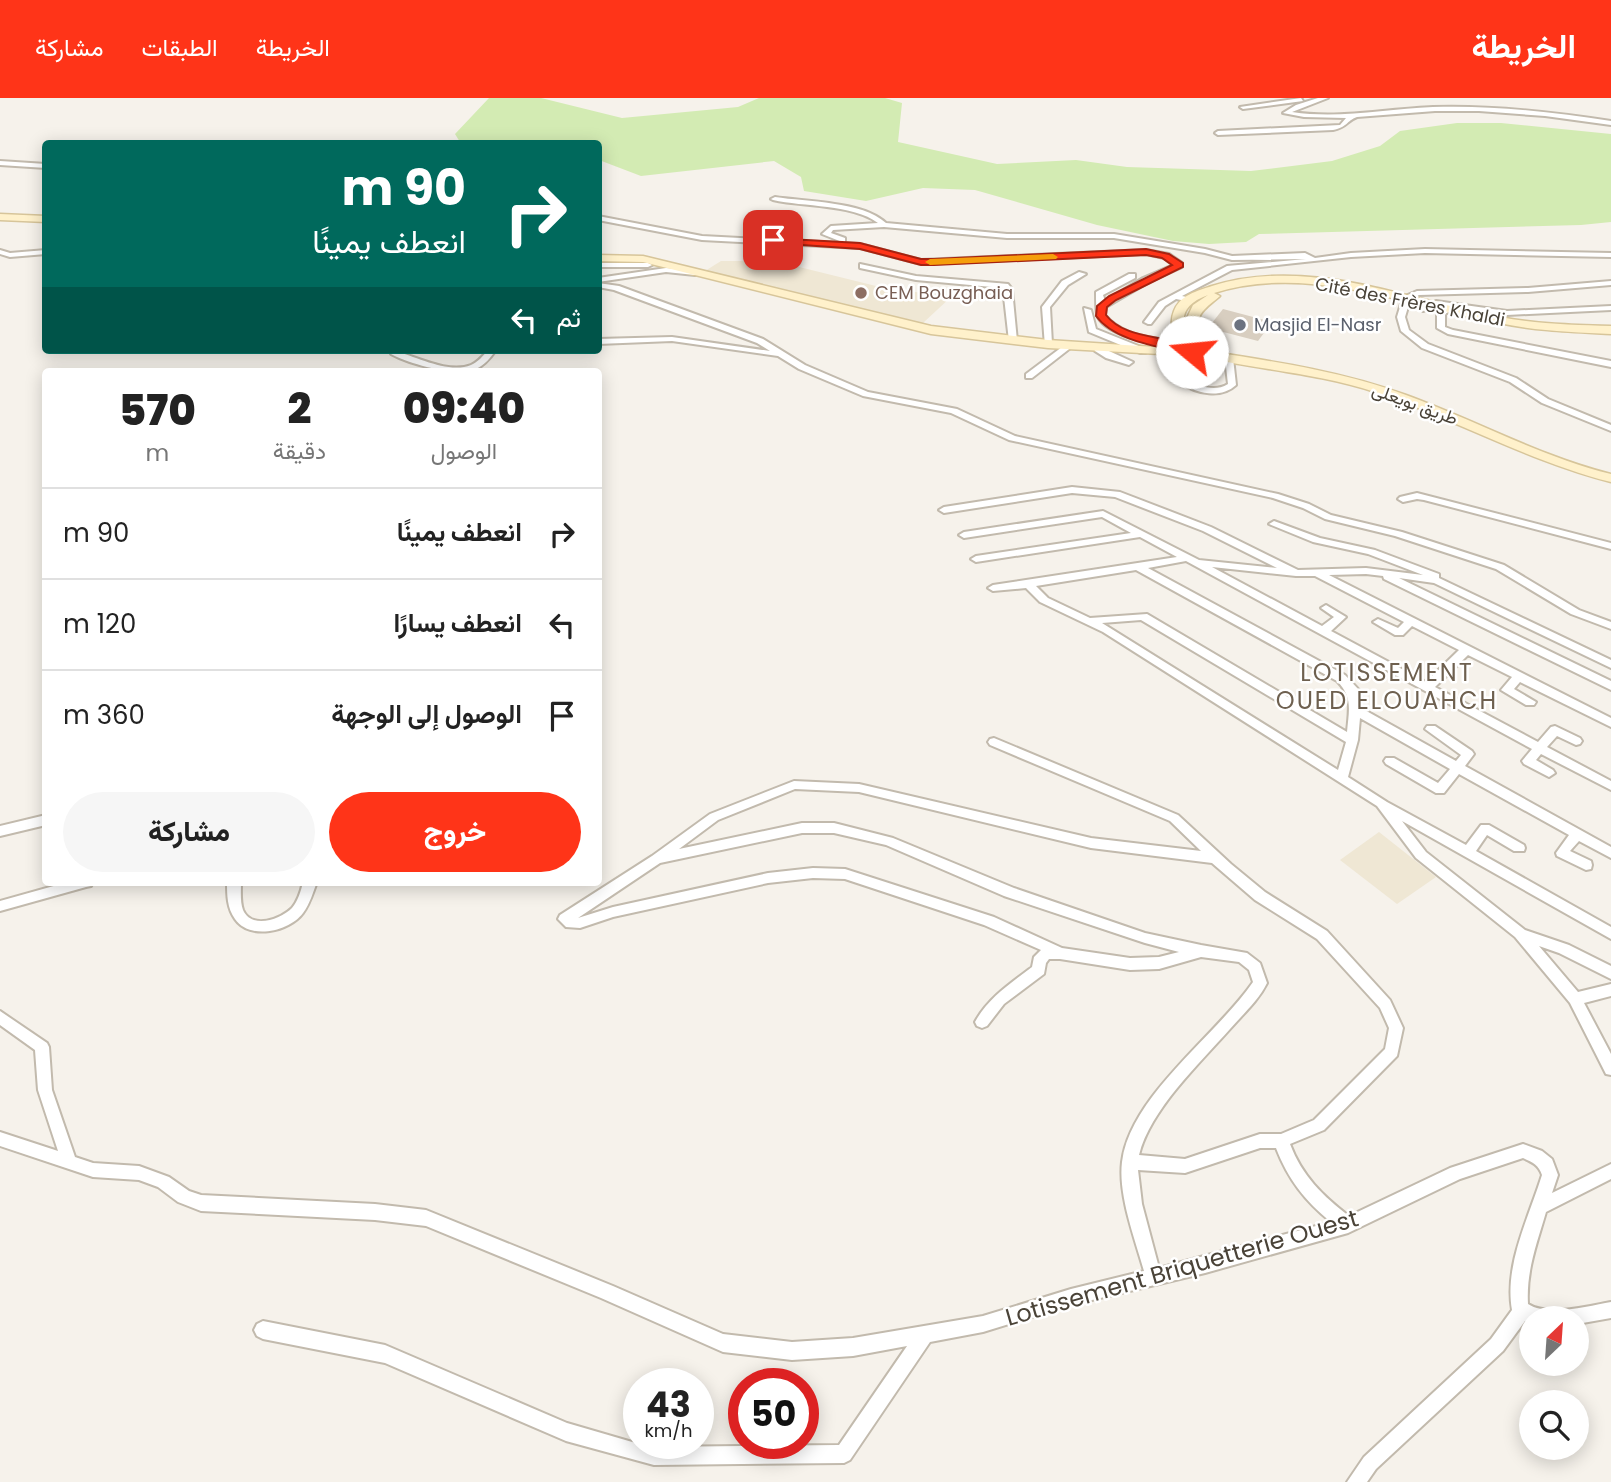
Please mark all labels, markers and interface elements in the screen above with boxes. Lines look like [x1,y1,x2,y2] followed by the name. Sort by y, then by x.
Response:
[1472,23,1576,70] text: الخريطة
[35,31,103,64] text: مشاركة
[141,31,218,64] text: الطبقات
[256,31,330,64] text: الخريطة
[342,154,466,222] text: 90 m
[490,168,581,259] icon: right
[743,210,803,270] pin
[312,219,466,264] text: انعطف يمينًا
[754,221,792,259] icon: arrive
[1313,271,1507,332] street label: Cité des Frères Khaldi
[875,280,1013,305] place label: CEM Bouzghaia
[853,285,869,301] marker: CEM Bouzghaia
[557,300,581,336] text: ثم
[505,301,543,339] icon: left
[1254,312,1382,337] place label: Masjid El-Nasr
[1155,315,1229,389] position arrow
[1232,317,1248,333] marker: Masjid El-Nasr
[1369,376,1462,431] street label: طريق بويعلى
[287,379,311,438] text: 2
[403,379,525,438] text: 09:40
[119,381,196,440] text: 570
[273,435,326,467] text: دقيقة
[431,435,497,467] text: الوصول
[146,437,169,469] text: m
[397,514,522,550] text: انعطف يمينًا
[63,515,129,551] text: 90 m
[543,515,581,553] icon: right
[393,605,522,641] text: انعطف يسارًا
[63,606,136,642] text: 120 m
[543,606,581,644] icon: left
[1276,656,1498,717] district label: LOTISSEMENT OUED ELOUAHCH
[331,696,522,732] text: الوصول إلى الوجهة
[63,697,145,733] text: 360 m
[543,697,581,735] icon: arrive
[63,792,315,872] button: مشاركة
[329,792,581,872] button: خروج
[1002,1201,1362,1334] street label: Lotissement Briquetterie Ouest
[1519,1306,1589,1376] north arrow
[1519,1306,1589,1460] map controls
[728,1368,819,1459] speed limit sign: 50
[646,1380,691,1429] text: 43
[1519,1390,1589,1460] button: search
[645,1418,692,1443] text: km/h

